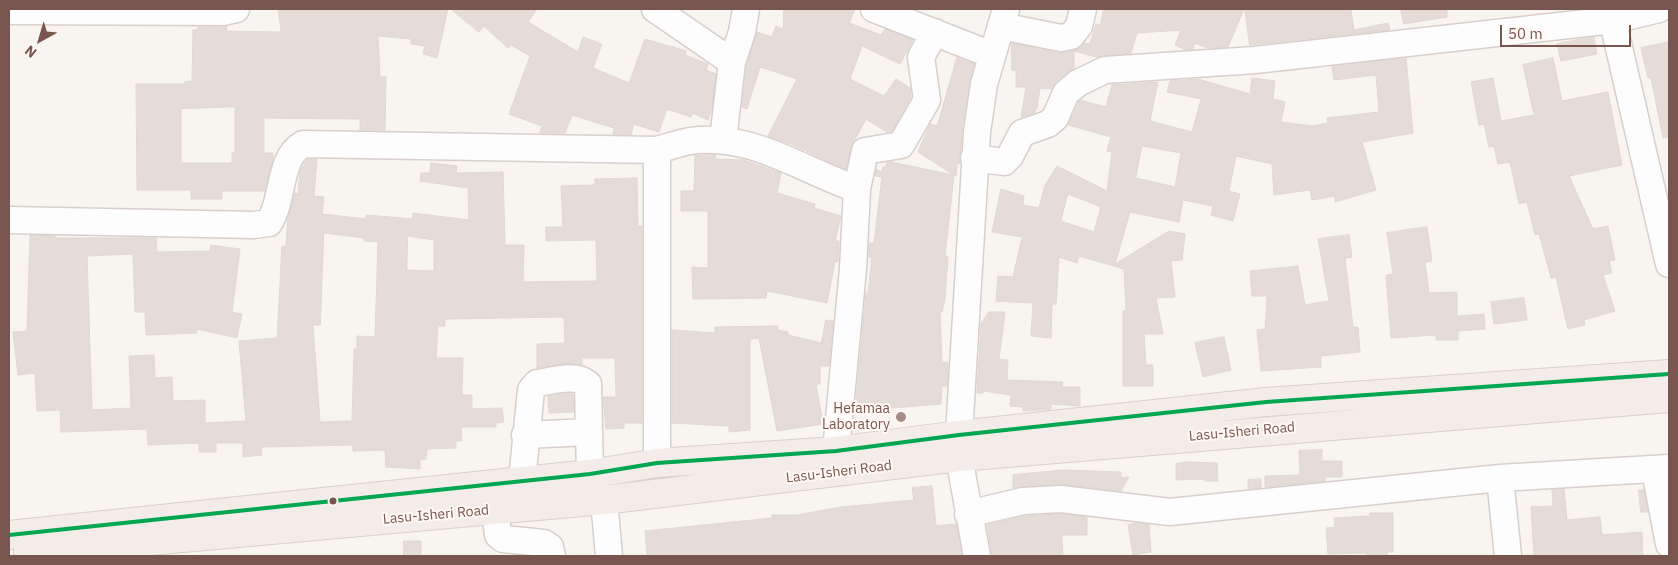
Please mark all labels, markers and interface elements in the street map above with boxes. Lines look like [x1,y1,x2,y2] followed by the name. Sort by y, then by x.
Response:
[15,15,65,65] north arrow
[1503,15,1634,47] scale bar
[1508,24,1543,43] text: 50 m
[21,41,40,62] text: N
[822,401,890,434] place label: Hefamaa Laboratory
[894,410,908,424] marker: Hefamaa Laboratory
[1188,419,1296,445] street label: Lasu-Isheri Road
[785,457,893,487] street label: Lasu-Isheri Road
[328,496,338,506] unlabelled marker
[382,502,490,528] street label: Lasu-Isheri Road

